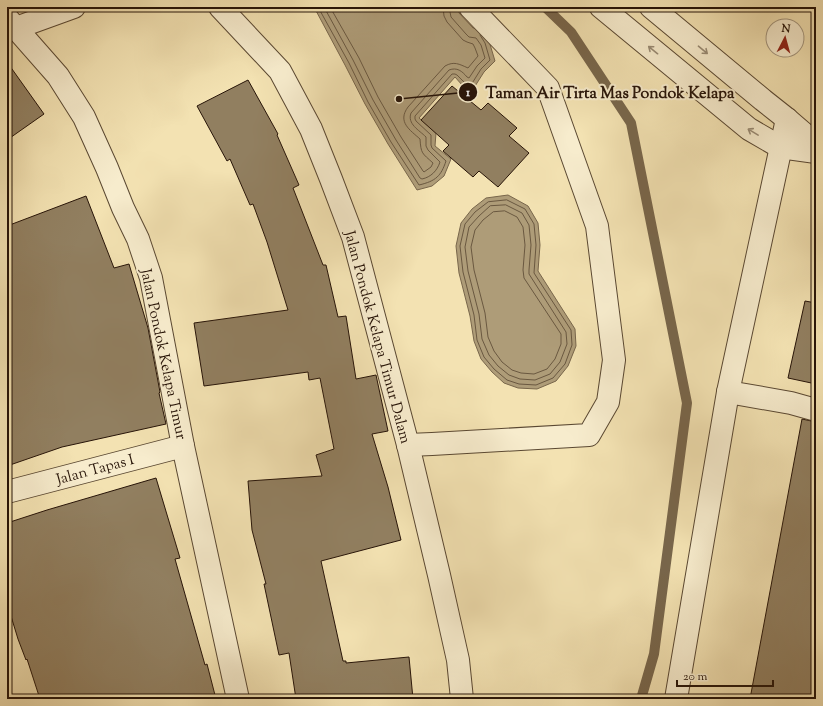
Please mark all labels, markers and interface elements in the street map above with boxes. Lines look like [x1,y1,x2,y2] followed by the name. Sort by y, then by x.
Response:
[765,18,805,58] north arrow
[780,21,791,37] text: N
[647,45,658,54] one-way arrow
[697,45,708,54] one-way arrow
[458,78,742,106] callout: Taman Air Tirta Mas Pondok Kelapa
[486,83,735,106] text: Taman Air Tirta Mas Pondok Kelapa
[465,84,471,102] text: 1
[747,127,759,135] one-way arrow
[338,228,415,447] street label: Jalan Pondok Kelapa Timur Dalam
[134,266,191,442] street label: Jalan Pondok Kelapa Timur
[53,450,137,491] street label: Jalan Tapas I
[677,662,773,688] scale bar
[683,668,708,686] text: 20 m

